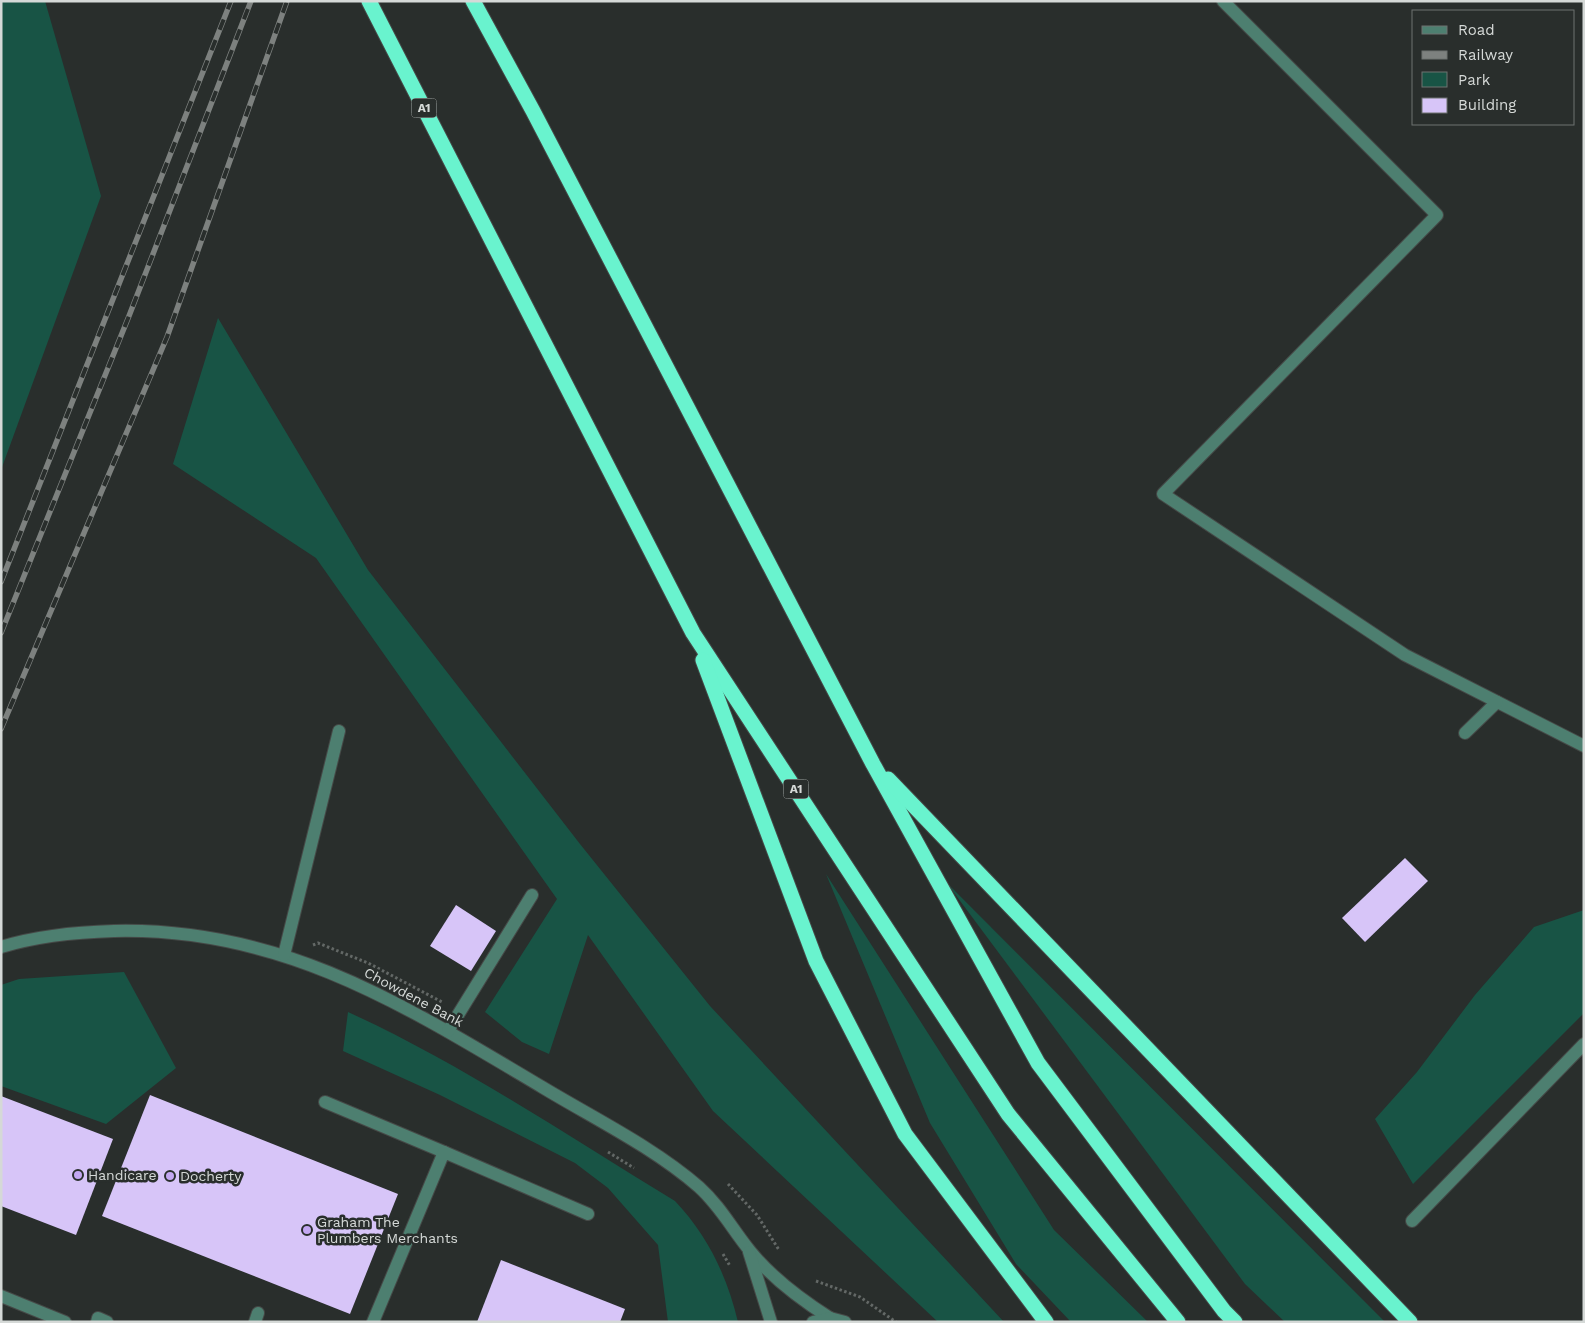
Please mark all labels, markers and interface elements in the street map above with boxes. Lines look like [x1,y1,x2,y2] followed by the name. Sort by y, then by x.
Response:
[1412,10,1575,125] legend
[1458,21,1495,39] text: Road
[1458,46,1513,64] text: Railway
[1458,71,1491,89] text: Park
[1458,96,1516,114] text: Building
[412,99,436,118] road number: A1
[784,780,808,799] road number: A1
[362,964,466,1030] street label: Chowdene Bank
[88,1167,157,1183] place label: Handicare
[180,1168,242,1184] place label: Docherty
[72,1169,84,1181] marker: Handicare
[164,1170,176,1182] marker: Docherty
[317,1214,458,1246] place label: Graham The Plumbers Merchants
[301,1224,313,1236] marker: Graham The Plumbers Merchants

